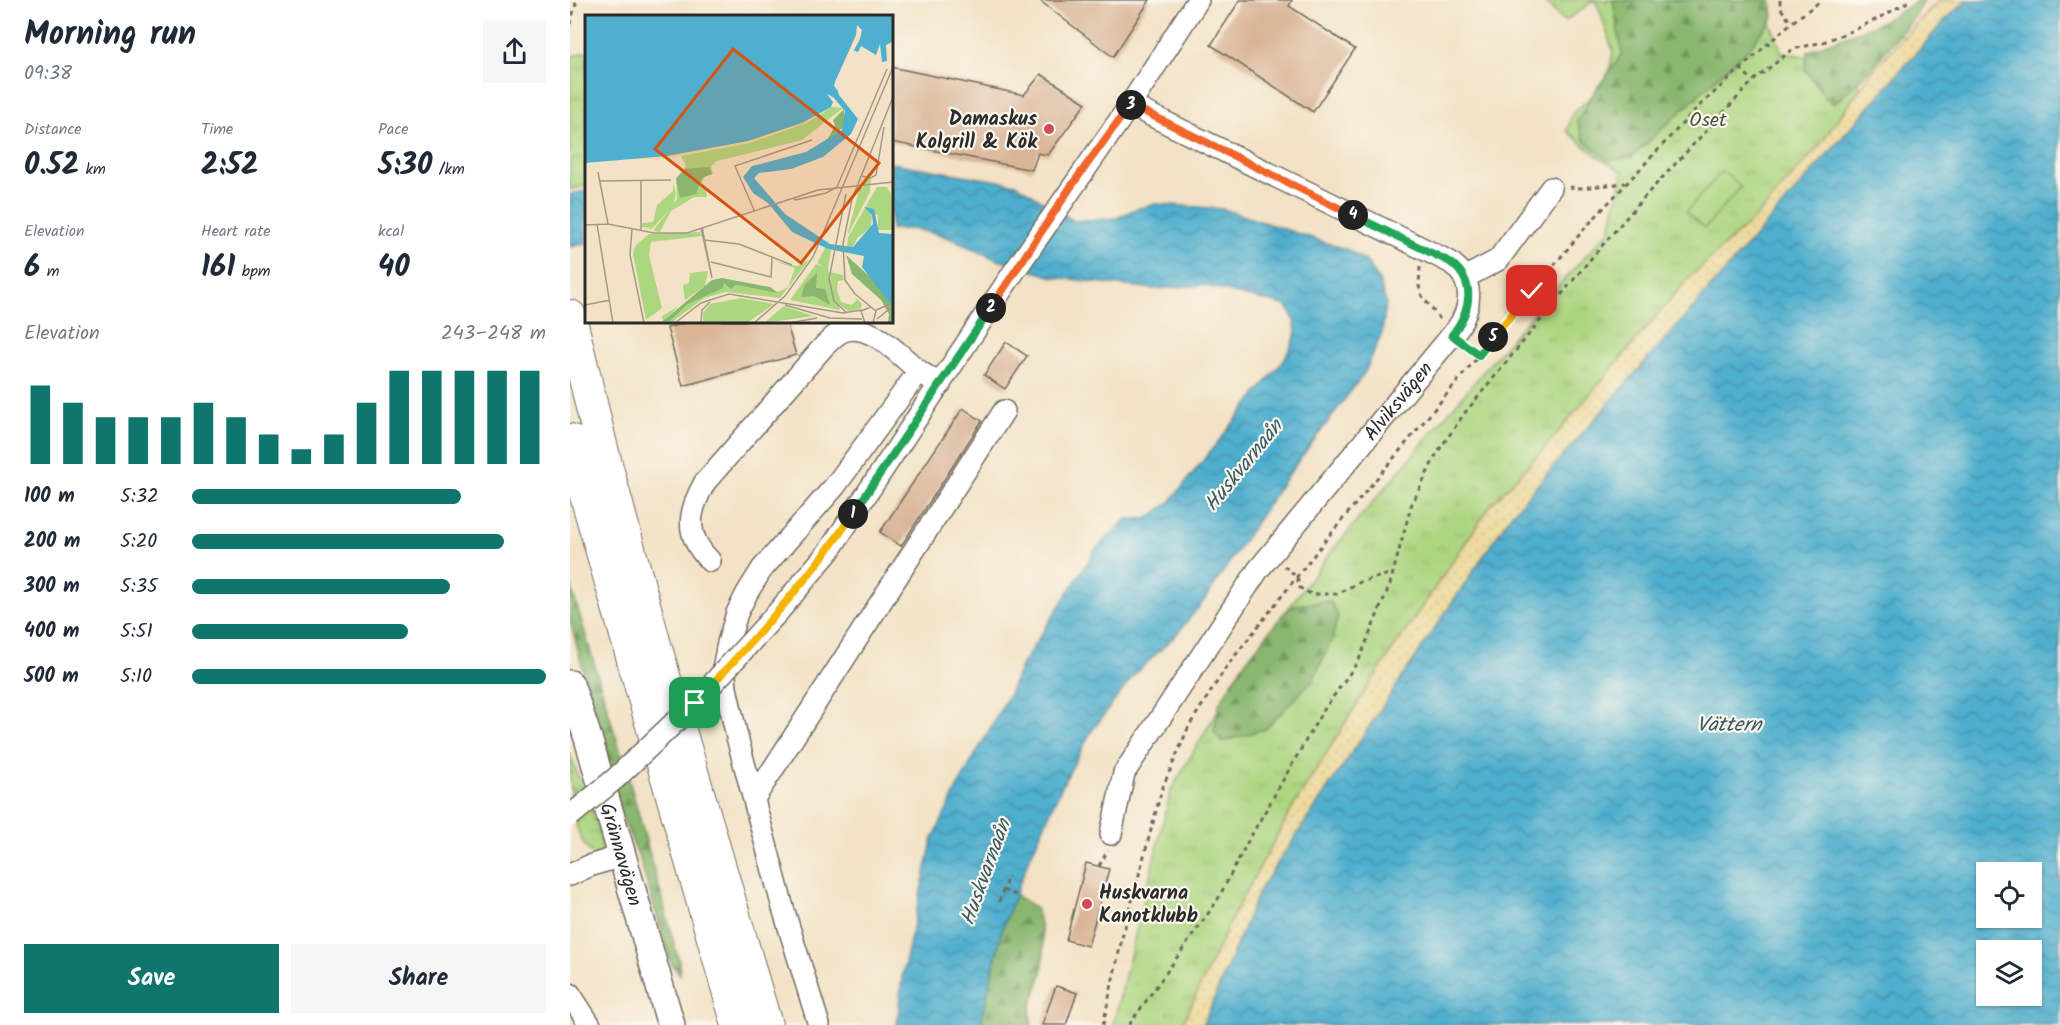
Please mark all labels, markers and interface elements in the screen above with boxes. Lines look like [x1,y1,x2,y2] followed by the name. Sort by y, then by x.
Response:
[24,9,196,62] text: Morning run
[585,15,892,322] inset map
[483,20,546,83] button: share
[24,58,72,90] text: 09:38
[1116,90,1146,120] pin: 3
[1127,92,1135,117] text: 3
[916,104,1038,159] place label: Damaskus Kolgrill & Kök
[1689,105,1727,137] park label: Oset
[24,117,82,142] text: Distance
[201,117,233,142] text: Time
[378,117,409,142] text: Pace
[1042,122,1056,136] marker: Damaskus Kolgrill & Kök
[24,142,79,190] text: 0.52
[201,142,259,190] text: 2:52
[378,142,432,190] text: 5:30
[79,157,106,182] text: km
[432,157,465,182] text: /km
[1338,200,1368,230] pin: 4
[1349,202,1357,227] text: 4
[24,219,85,244] text: Elevation
[201,219,271,244] text: Heart rate
[378,219,404,244] text: kcal
[24,244,40,292] text: 6
[201,244,235,292] text: 161
[378,244,410,292] text: 40
[40,259,59,284] text: m
[235,259,271,284] text: bpm
[1506,265,1557,316] pin
[1515,274,1548,307] icon: check
[976,293,1006,323] pin: 2
[986,295,996,320] text: 2
[24,318,100,350] text: Elevation
[441,318,546,350] text: 243–248 m
[1478,322,1508,352] pin: 5
[1489,324,1497,349] text: 5
[1357,355,1442,449] street label: Alviksvägen
[1196,411,1293,519] water label: Huskvarnaån
[24,481,75,513] text: 100 m
[120,481,159,513] text: 5:32
[838,499,868,529] pin: 1
[851,501,855,526] text: 1
[24,526,80,558] text: 200 m
[120,526,157,558] text: 5:20
[24,571,80,603] text: 300 m
[120,571,158,603] text: 5:35
[24,616,80,648] text: 400 m
[120,616,153,648] text: 5:51
[24,661,79,693] text: 500 m
[120,661,152,693] text: 5:10
[669,677,720,728] pin
[678,686,711,719] icon: arrive
[1697,709,1763,742] water label: Vättern
[590,799,650,910] street label: Grännavägen
[952,813,1021,930] water label: Huskvarnaån
[1976,862,2042,1006] map controls
[1976,862,2042,928] button: locate
[1099,878,1198,933] place label: Huskvarna Kanotklubb
[1080,897,1094,911] marker: Huskvarna Kanotklubb
[1976,940,2042,1006] button: layers
[24,944,279,1013] button: Save
[291,944,546,1013] button: Share

